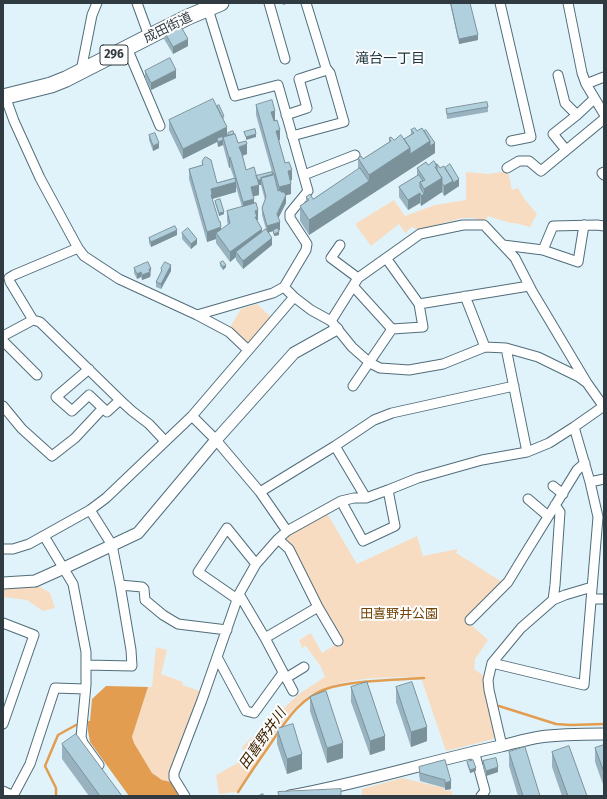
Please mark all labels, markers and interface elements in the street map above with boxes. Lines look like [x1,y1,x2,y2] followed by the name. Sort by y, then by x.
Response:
[141,10,195,46] street label: 成田街道
[100,45,128,65] road number: 296
[355,51,425,67] district label: 滝台一丁目
[360,606,438,622] park label: 田喜野井公園
[236,706,290,772] water label: 田喜野井川

